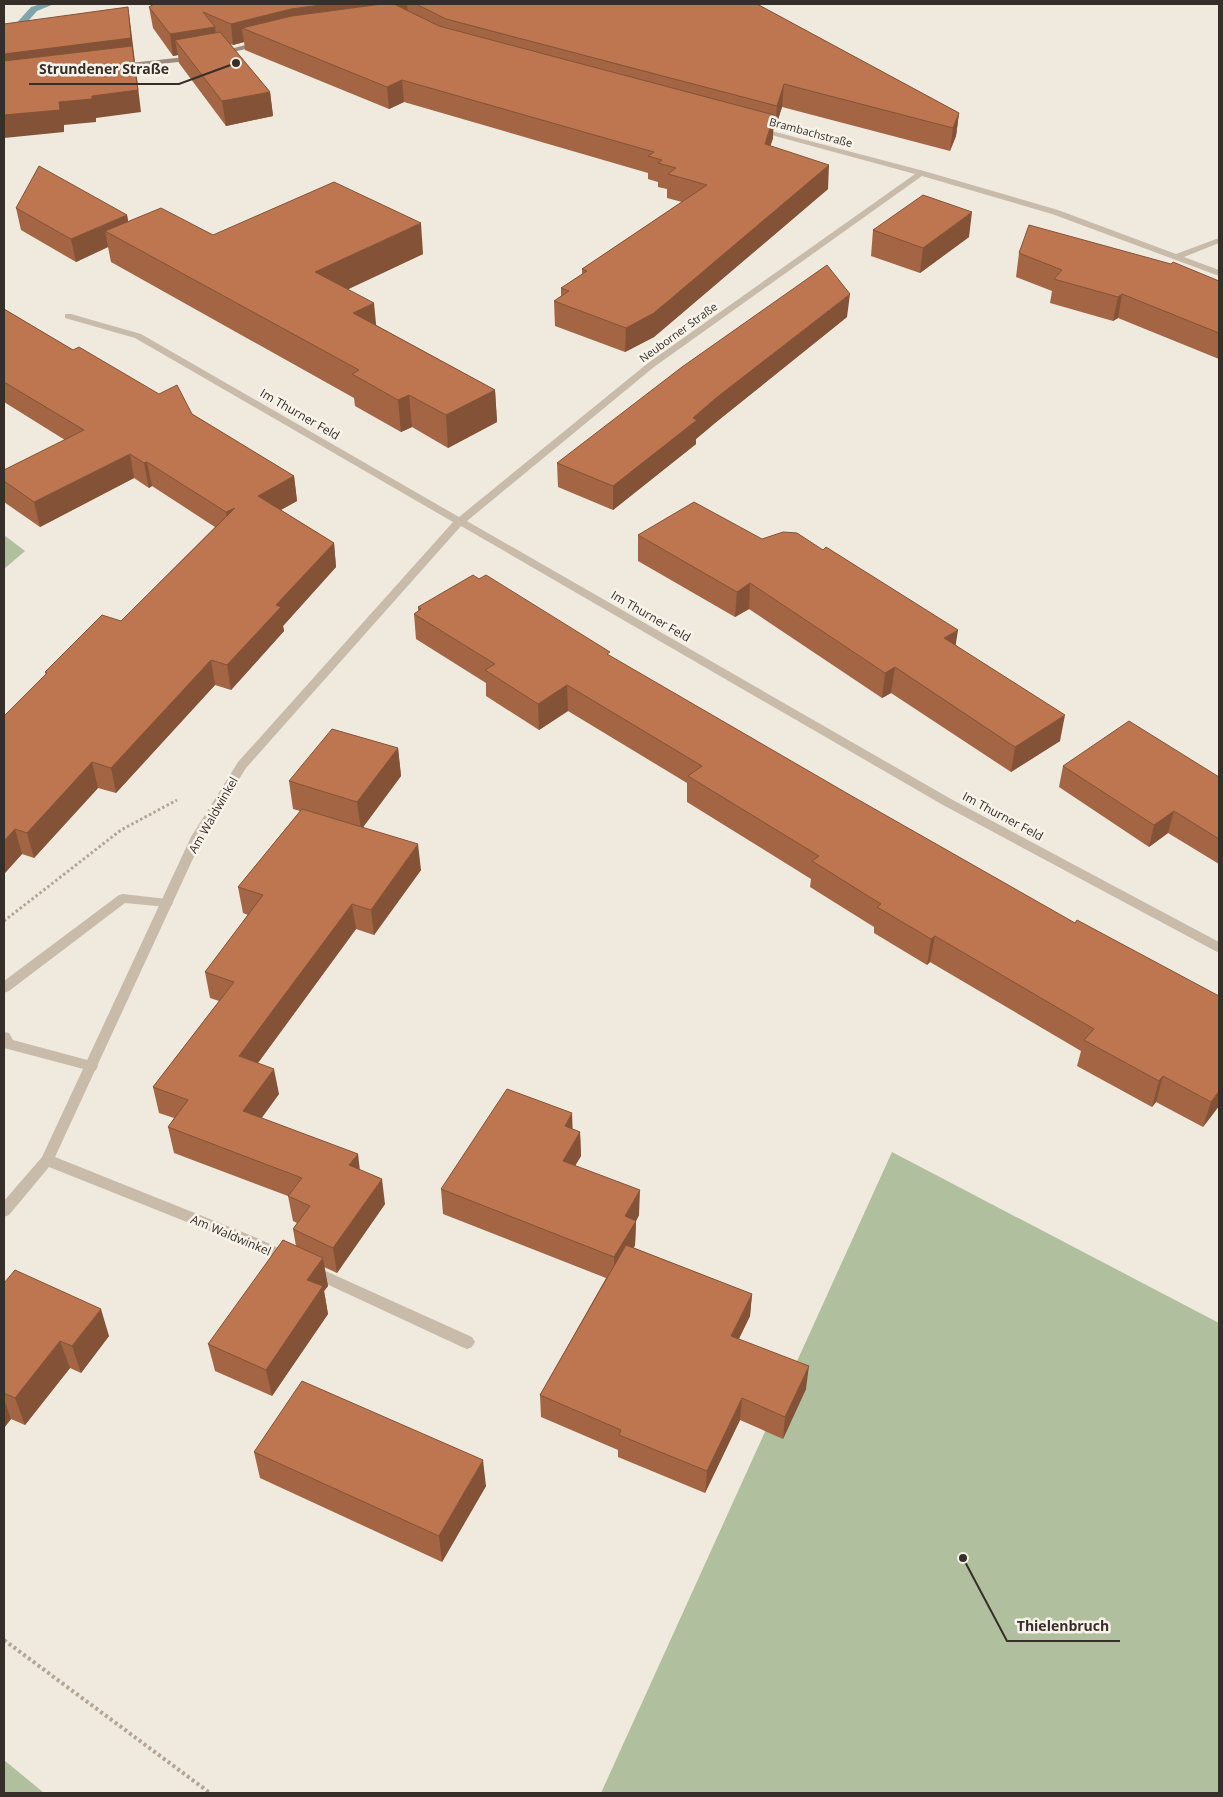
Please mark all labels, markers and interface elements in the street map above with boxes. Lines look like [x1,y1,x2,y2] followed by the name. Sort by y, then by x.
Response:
[29,55,179,84] callout: Strundener Straße
[39,59,169,78] text: Strundener Straße
[768,114,854,150] street label: Brambachstraße
[636,299,720,365] street label: Neuborner Straße
[257,384,343,444] street label: Im Thurner Feld
[608,586,694,646] street label: Im Thurner Feld
[184,774,242,856] street label: Am Waldwinkel
[960,788,1046,844] street label: Im Thurner Feld
[188,1210,274,1260] street label: Am Waldwinkel
[1007,1612,1120,1641] callout: Thielenbruch
[1017,1616,1109,1635] text: Thielenbruch

